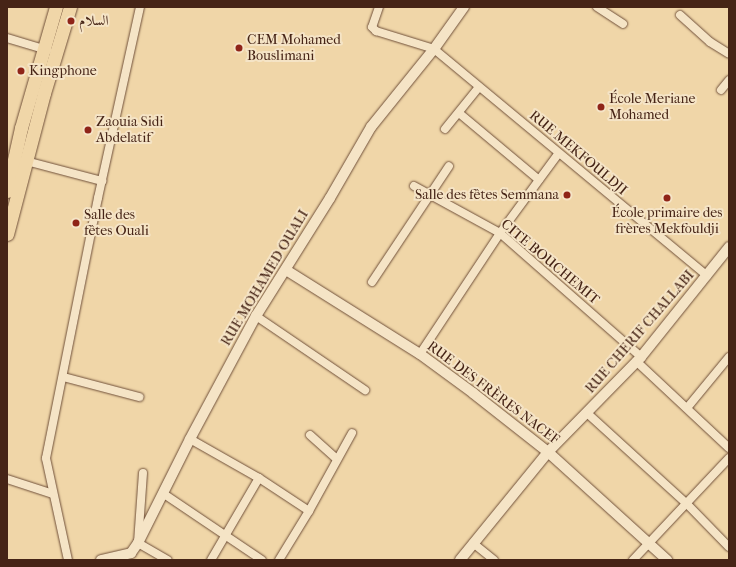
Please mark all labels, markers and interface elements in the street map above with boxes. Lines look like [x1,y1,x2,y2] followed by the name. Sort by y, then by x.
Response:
[79,13,108,29] place label: السلام
[66,16,76,26] marker: السلام
[247,32,341,64] place label: CEM Mohamed Bouslimani
[234,43,244,53] marker: CEM Mohamed Bouslimani
[29,63,97,79] place label: Kingphone
[16,66,26,76] marker: Kingphone
[609,91,696,124] place label: École Meriane Mohamed
[596,102,606,112] marker: École Meriane Mohamed
[526,107,630,199] street label: RUE MEKFOULDJI
[96,114,163,146] place label: Zaouia Sidi Abdelatif
[83,125,93,135] marker: Zaouia Sidi Abdelatif
[415,187,559,203] place label: Salle des fêtes Semmana
[562,190,572,200] marker: Salle des fêtes Semmana
[662,193,672,203] marker: École primaire des frères Mekfouldji
[612,205,722,238] place label: École primaire des frères Mekfouldji
[84,207,149,240] place label: Salle des fêtes Ouali
[218,207,312,349] street label: RUE MOHAMED OUALI
[497,216,603,308] street label: CITE BOUCHEMIT
[71,218,81,228] marker: Salle des fêtes Ouali
[582,267,698,397] street label: RUE CHERIF CHALLABI
[424,338,562,448] street label: RUE DES FRÈRES NACEF

